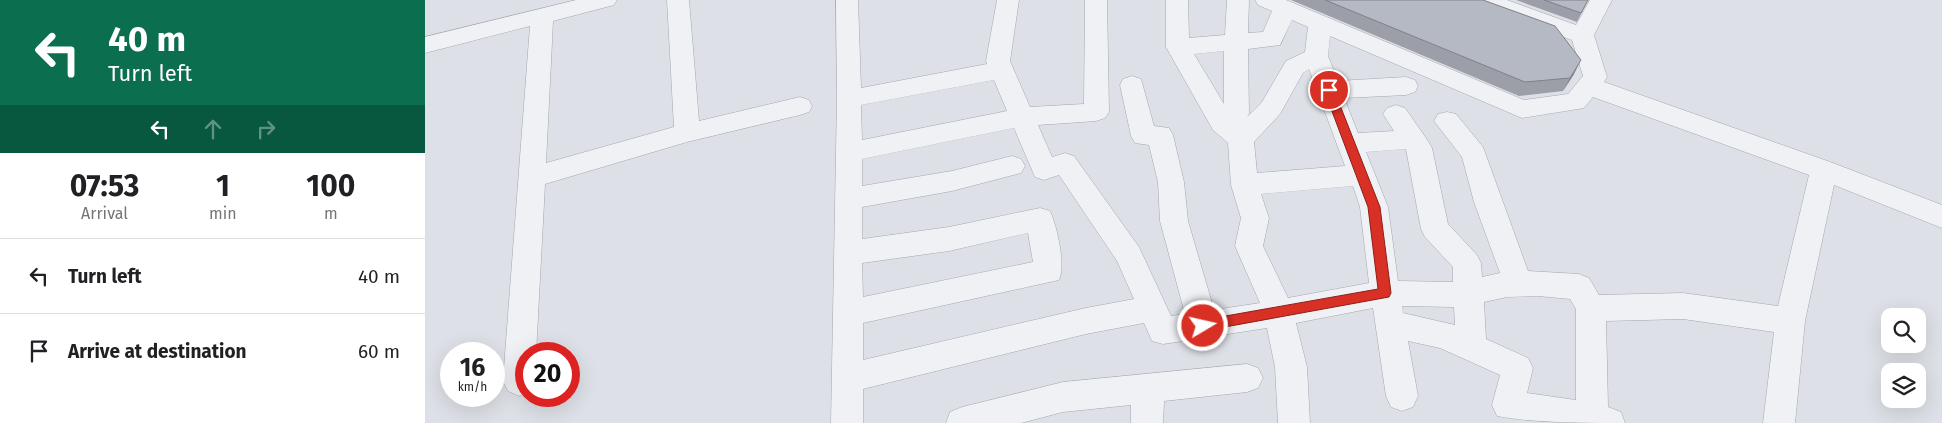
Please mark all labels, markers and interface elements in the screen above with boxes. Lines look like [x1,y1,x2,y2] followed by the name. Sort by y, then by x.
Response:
[108,18,186,60] text: 40 m
[25,20,90,85] icon: left
[108,60,192,87] text: Turn left
[1308,69,1350,111] pin
[1315,76,1343,104] icon: arrive
[146,115,174,143] icon: left
[199,115,227,143] icon: ahead
[252,115,280,143] icon: right
[70,168,139,204] text: 07:53
[216,168,230,204] text: 1
[306,168,355,204] text: 100
[81,204,128,223] text: Arrival
[209,204,237,223] text: min
[324,204,338,223] text: m
[25,262,53,290] icon: left
[68,265,142,288] text: Turn left
[358,265,400,288] text: 40 m
[1176,299,1228,351] position arrow
[1881,308,1926,408] map controls
[1881,308,1926,353] button: search
[25,337,53,365] icon: arrive
[68,340,247,363] text: Arrive at destination
[358,340,400,363] text: 60 m
[515,342,580,407] speed limit sign: 20
[460,353,485,383] text: 16
[1881,363,1926,408] button: layers
[458,380,487,394] text: km/h

